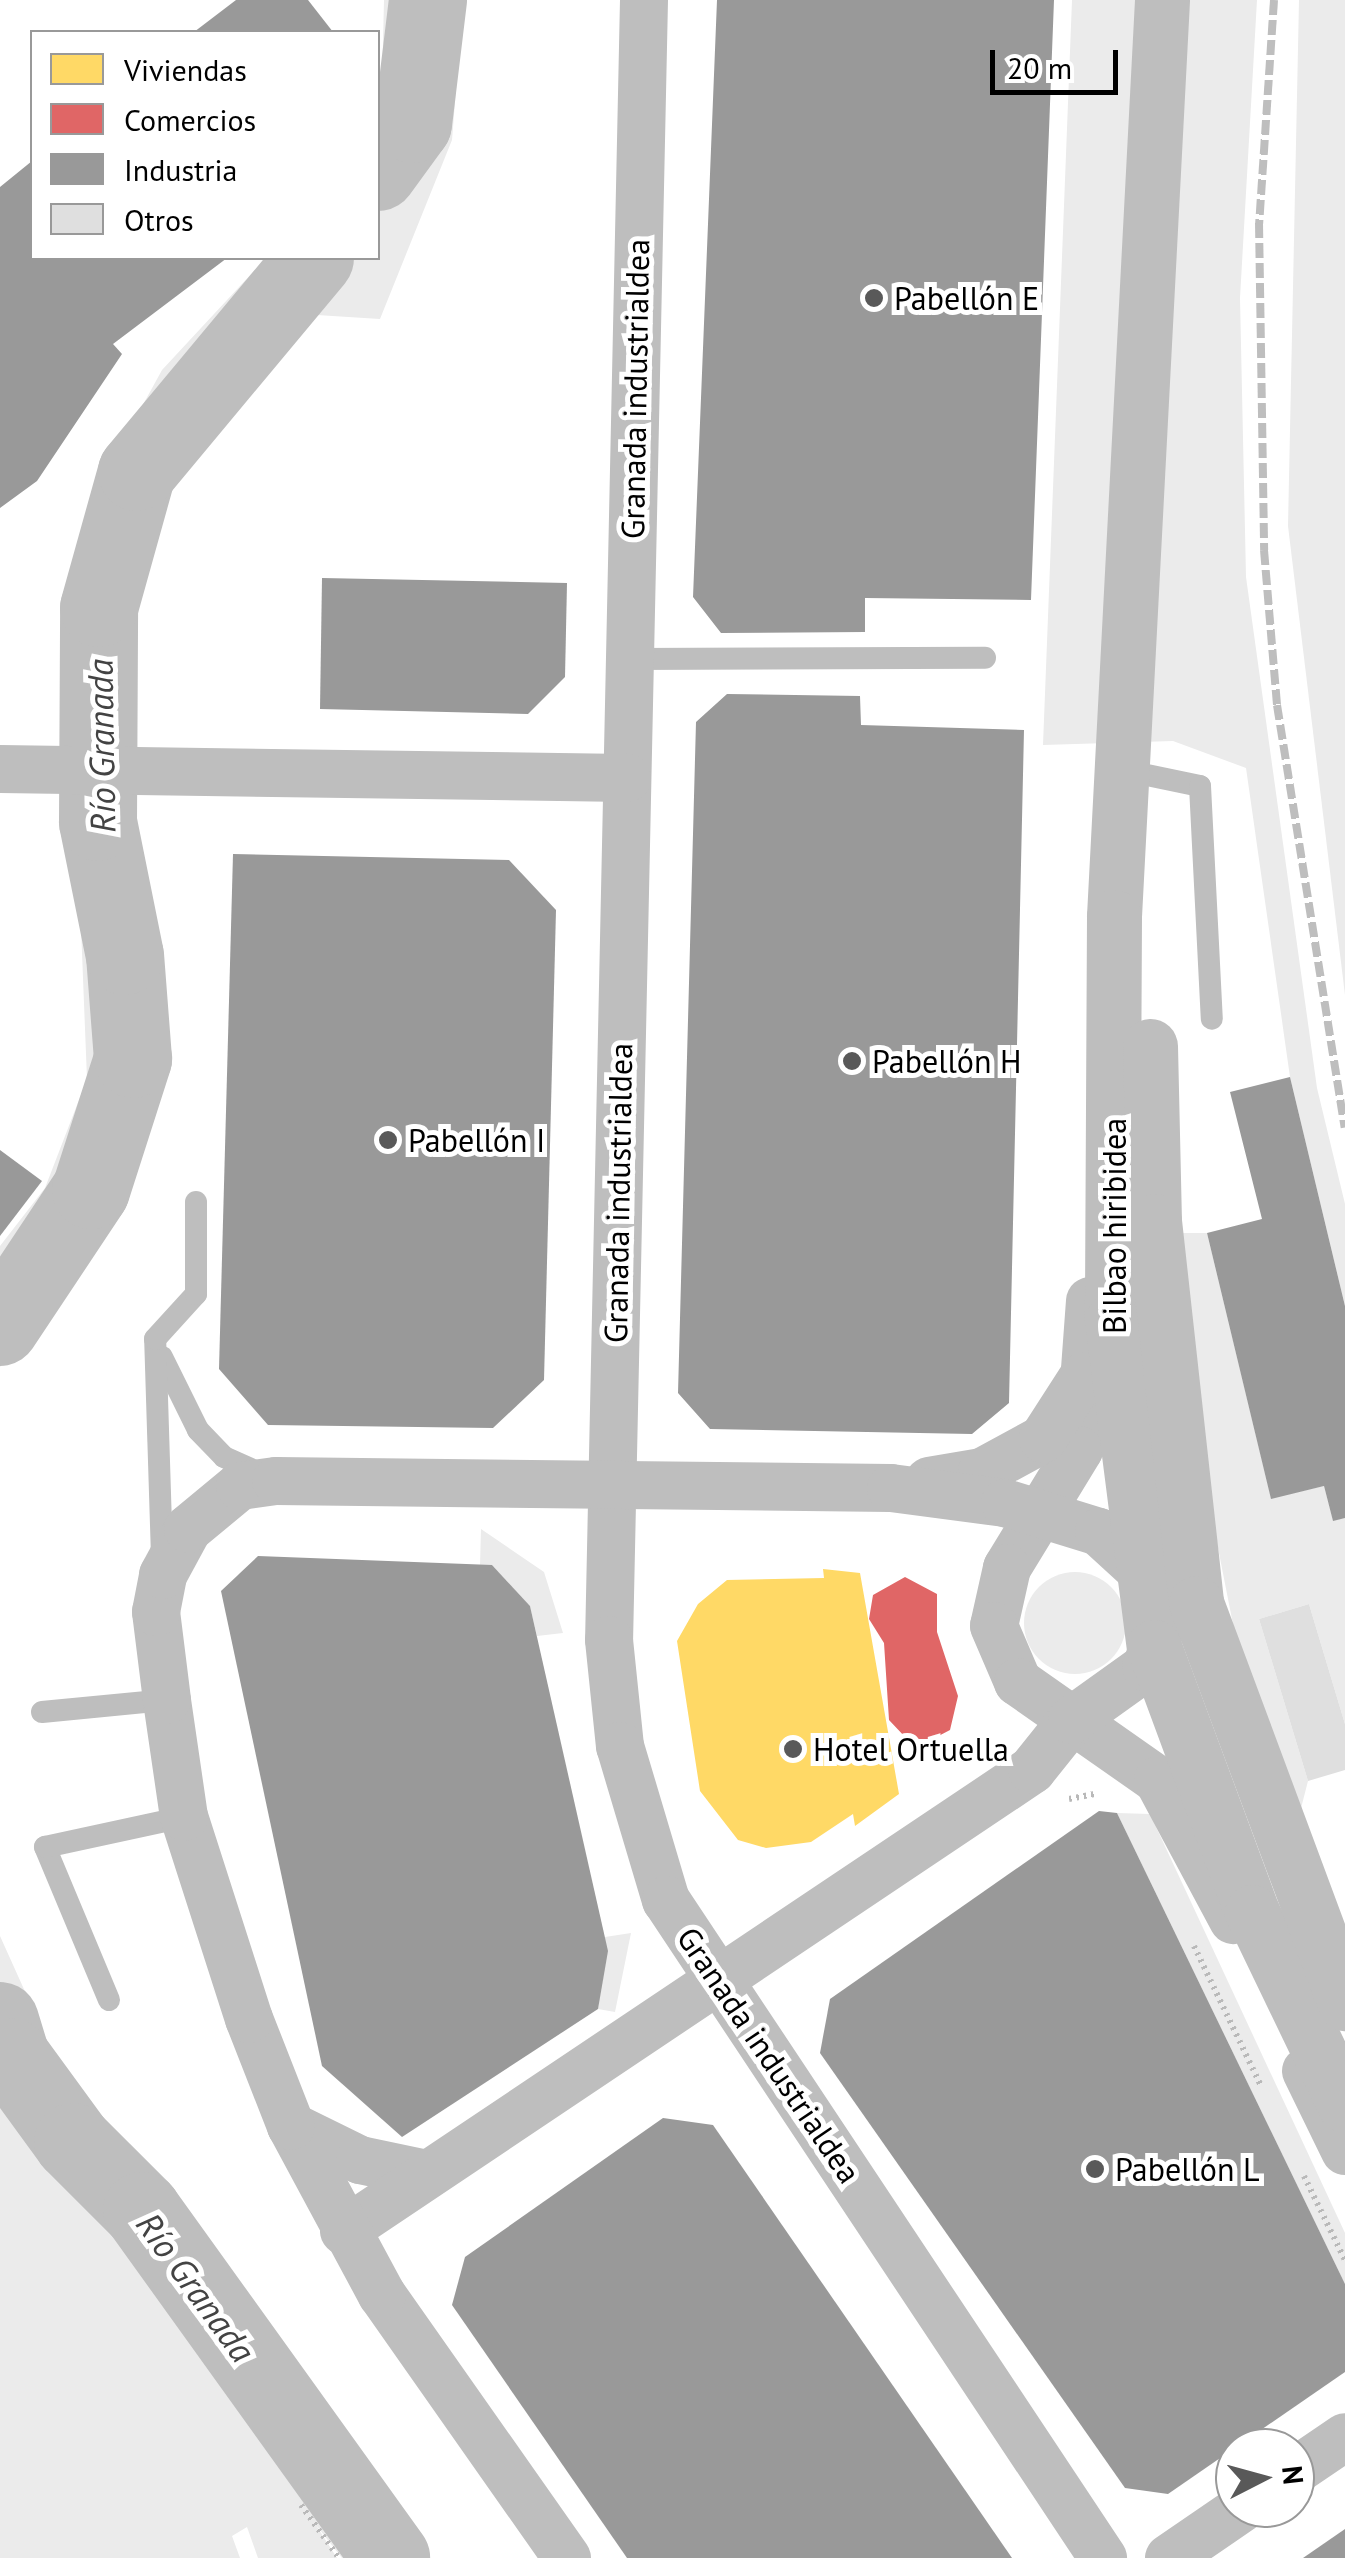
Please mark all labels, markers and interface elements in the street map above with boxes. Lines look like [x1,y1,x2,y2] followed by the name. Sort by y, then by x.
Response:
[30,30,380,260] legend
[995,30,1122,92] scale bar
[1007,48,1072,87] text: 20 m
[124,50,247,89] text: Viviendas
[124,100,256,139] text: Comercios
[124,150,237,189] text: Industria
[124,200,194,239] text: Otros
[613,239,657,539] street label: Granada industrialdea
[894,279,1039,317] place label: Pabellón E
[863,287,885,309] marker: Pabellón E
[78,659,124,833] water label: Río Granada
[872,1042,1022,1080] place label: Pabellón H
[596,1043,640,1343] street label: Granada industrialdea
[841,1050,863,1072] marker: Pabellón H
[1095,1118,1133,1334] street label: Bilbao hiribidea
[408,1121,545,1159] place label: Pabellón I
[377,1129,399,1151] marker: Pabellón I
[813,1730,1009,1768] place label: Hotel Ortuella
[782,1738,804,1760] marker: Hotel Ortuella
[669,1920,869,2190] street label: Granada industrialdea
[1115,2150,1260,2188] place label: Pabellón L
[1084,2158,1106,2180] marker: Pabellón L
[128,2204,264,2370] water label: Río Granada
[1215,2428,1315,2528] north arrow
[1274,2464,1313,2486] text: N

